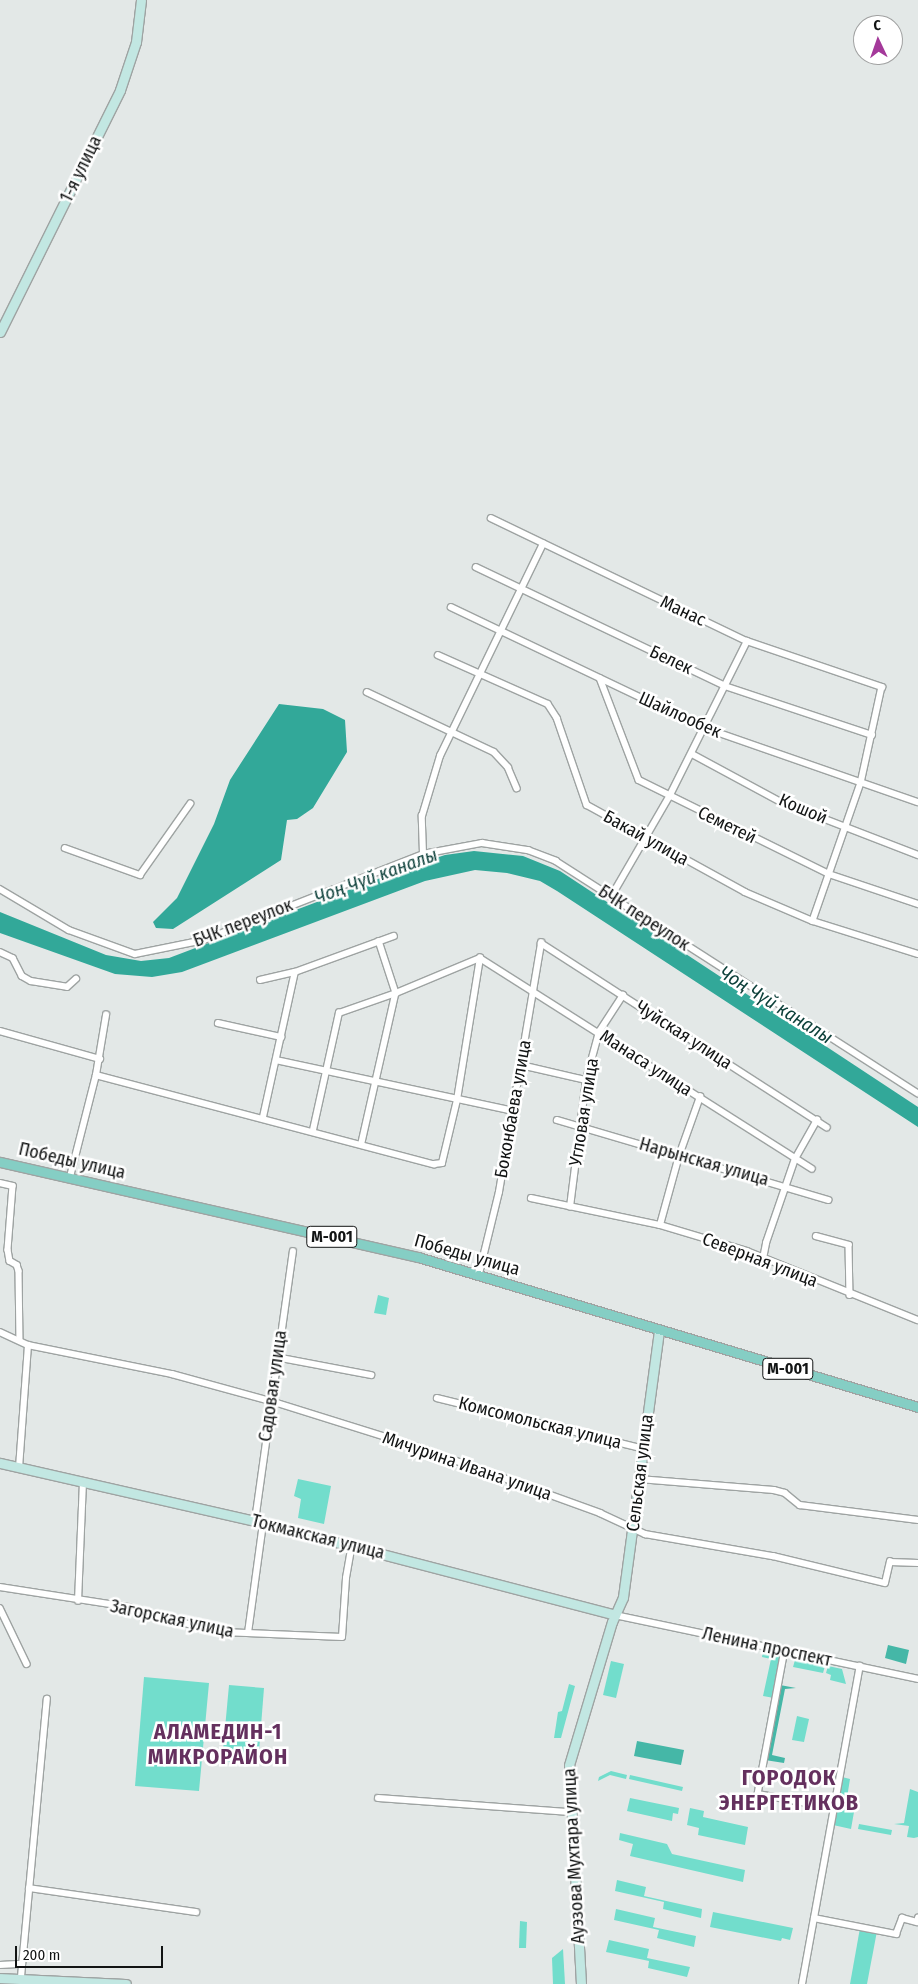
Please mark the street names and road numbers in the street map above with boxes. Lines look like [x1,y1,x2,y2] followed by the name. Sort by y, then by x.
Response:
[56,132,106,206] street label: 1-я улица
[657,591,709,631] street label: Манас
[646,641,696,679] street label: Белек
[635,687,725,743] street label: Шайлообек
[775,789,831,829] street label: Кошой
[694,802,760,848] street label: Семетей
[600,806,692,870] street label: Бакай улица
[594,880,694,956] street label: БЧК переулок
[190,894,296,952] street label: БЧК переулок
[632,996,736,1074] street label: Чуйская улица
[596,1025,696,1101] street label: Манаса улица
[490,1038,536,1180] street label: Боконбаева улица
[565,1056,603,1168] street label: Угловая улица
[637,1133,771,1191] street label: Нарынская улица
[17,1138,127,1184] street label: Победы улица
[306,1224,358,1250] road number: М-001
[699,1228,821,1292] street label: Северная улица
[412,1230,522,1280] street label: Победы улица
[254,1329,292,1443] street label: Садовая улица
[762,1356,814,1382] road number: М-001
[456,1392,624,1454] street label: Комсомольская улица
[622,1413,658,1533] street label: Сельская улица
[380,1427,554,1505] street label: Мичурина Ивана улица
[249,1510,387,1564] street label: Токмакская улица
[108,1595,236,1643] street label: Загорская улица
[700,1623,834,1671] street label: Ленина проспект
[559,1768,589,1944] street label: Ауэзова Мухтара улица

